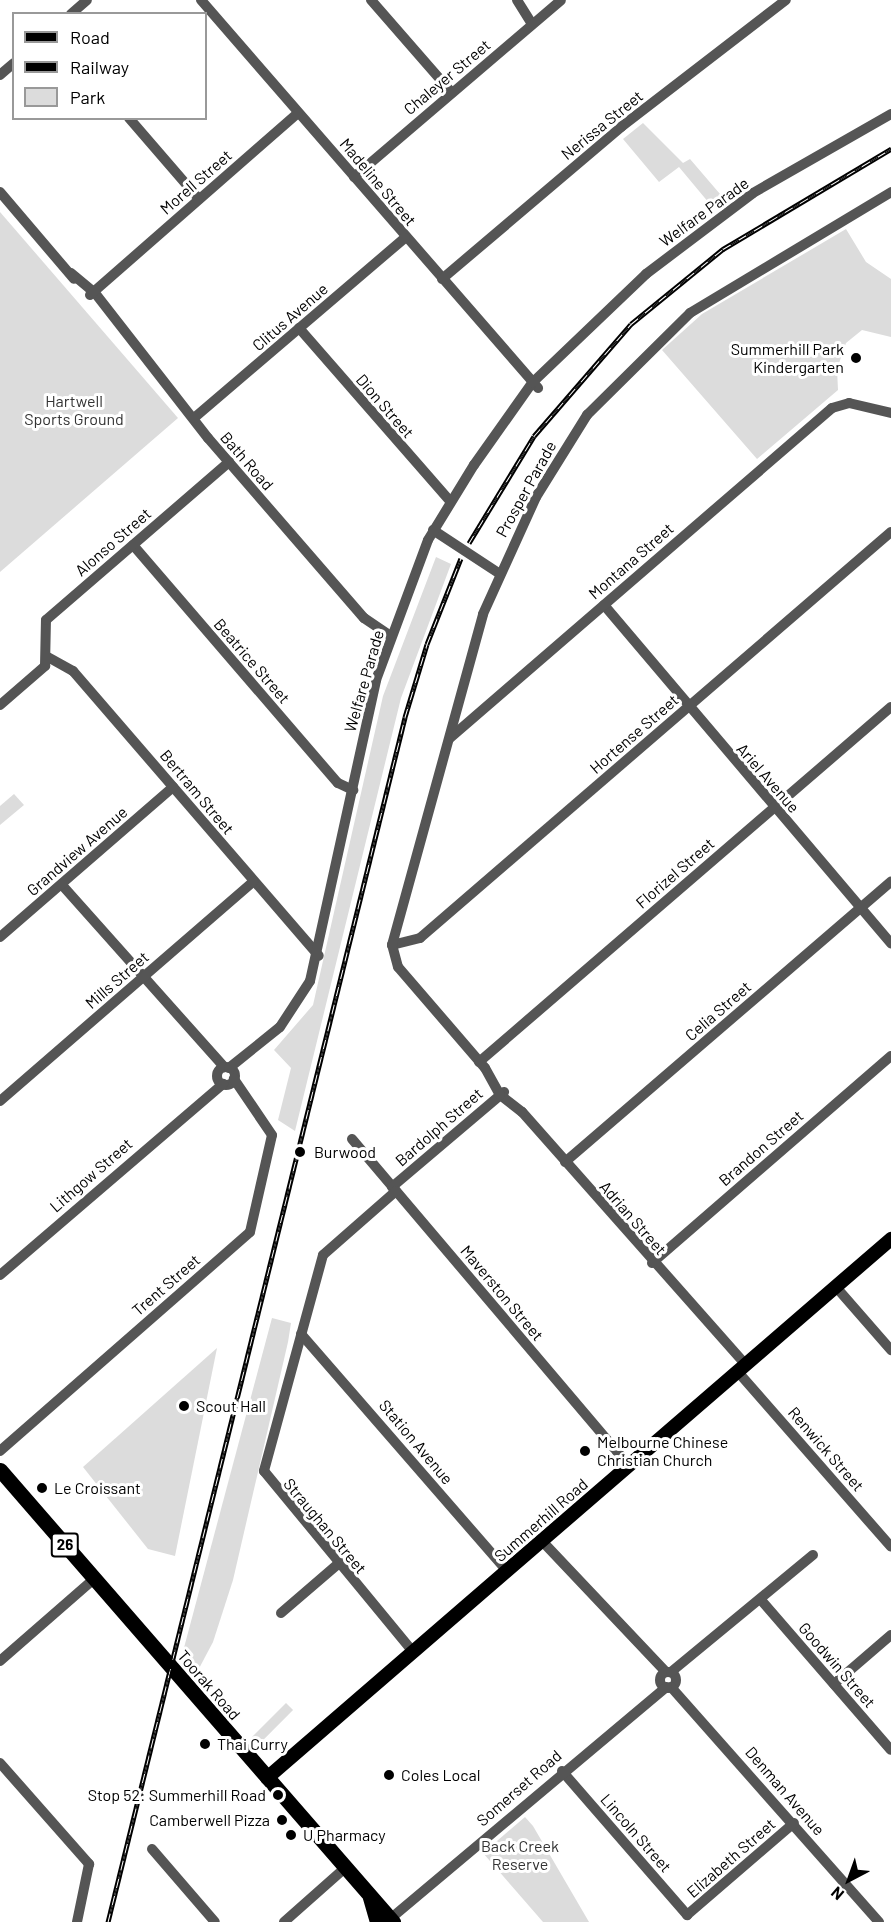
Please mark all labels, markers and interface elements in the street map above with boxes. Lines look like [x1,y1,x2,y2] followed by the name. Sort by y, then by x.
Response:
[12,12,207,120] legend
[70,26,110,48] text: Road
[400,35,494,119] street label: Chaleyer Street
[70,56,129,78] text: Railway
[70,86,105,108] text: Park
[557,86,647,164] street label: Nerissa Street
[336,134,420,230] street label: Madeline Street
[156,146,236,218] street label: Morell Street
[656,173,752,251] street label: Welfare Parade
[248,279,332,355] street label: Clitus Avenue
[731,339,844,377] place label: Summerhill Park Kindergarten
[849,351,863,365] marker: Summerhill Park Kindergarten
[352,370,418,442] street label: Dion Street
[24,391,124,429] park label: Hartwell Sports Ground
[216,428,278,494] street label: Bath Road
[492,438,560,540] street label: Prosper Parade
[71,504,155,580] street label: Alonso Street
[585,519,677,603] street label: Montana Street
[210,615,294,707] street label: Beatrice Street
[340,628,388,734] street label: Welfare Parade
[586,690,682,778] street label: Hortense Street
[733,739,803,817] street label: Ariel Avenue
[156,746,238,838] street label: Bertram Street
[23,802,131,900] street label: Grandview Avenue
[632,834,718,912] street label: Florizel Street
[81,947,153,1013] street label: Mills Street
[681,977,755,1045] street label: Celia Street
[391,1084,487,1170] street label: Bardolph Street
[715,1106,807,1190] street label: Brandon Street
[46,1134,136,1216] street label: Lithgow Street
[314,1142,376,1162] place label: Burwood
[291,1143,309,1161] marker: Burwood
[596,1177,670,1259] street label: Adrian Street
[457,1241,547,1345] street label: Maverston Street
[128,1250,204,1320] street label: Trent Street
[196,1396,266,1416] place label: Scout Hall
[375,1396,457,1488] street label: Station Avenue
[177,1399,191,1413] marker: Scout Hall
[784,1403,868,1495] street label: Renwick Street
[597,1432,728,1470] place label: Melbourne Chinese Christian Church
[578,1444,592,1458] marker: Melbourne Chinese Christian Church
[280,1474,370,1578] street label: Straughan Street
[490,1474,592,1566] street label: Summerhill Road
[54,1478,141,1498] place label: Le Croissant
[35,1481,49,1495] marker: Le Croissant
[50,1533,80,1557] road number: 26
[795,1618,879,1712] street label: Goodwin Street
[174,1646,244,1724] street label: Toorak Road
[217,1734,288,1754] place label: Thai Curry
[198,1737,212,1751] marker: Thai Curry
[741,1743,829,1839] street label: Denman Avenue
[473,1746,565,1830] street label: Somerset Road
[401,1765,480,1785] place label: Coles Local
[382,1768,396,1782] marker: Coles Local
[88,1785,266,1805] place label: Stop 52: Summerhill Road
[271,1788,285,1802] marker: Stop 52: Summerhill Road
[597,1790,675,1876] street label: Lincoln Street
[149,1810,270,1830] place label: Camberwell Pizza
[275,1813,289,1827] marker: Camberwell Pizza
[683,1814,779,1902] street label: Elizabeth Street
[303,1825,386,1845] place label: U Pharmacy
[284,1828,298,1842] marker: U Pharmacy
[481,1836,559,1874] park label: Back Creek Reserve
[819,1850,879,1910] north arrow
[827,1883,847,1905] text: N

